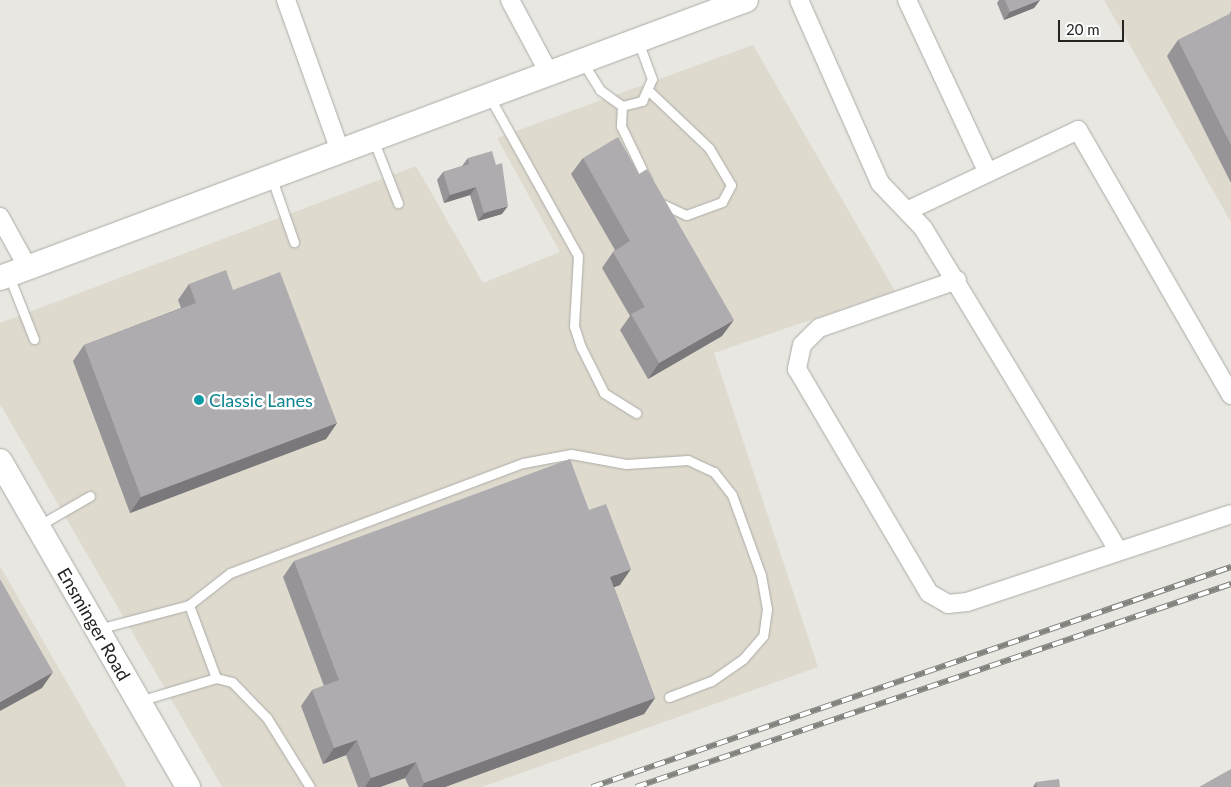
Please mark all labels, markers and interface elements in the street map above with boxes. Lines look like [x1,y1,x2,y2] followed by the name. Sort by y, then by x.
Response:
[1061,10,1127,42] scale bar
[1066,20,1100,38] text: 20 m
[209,389,313,411] place label: Classic Lanes
[193,394,205,406] marker: Classic Lanes
[53,564,135,684] street label: Ensminger Road

